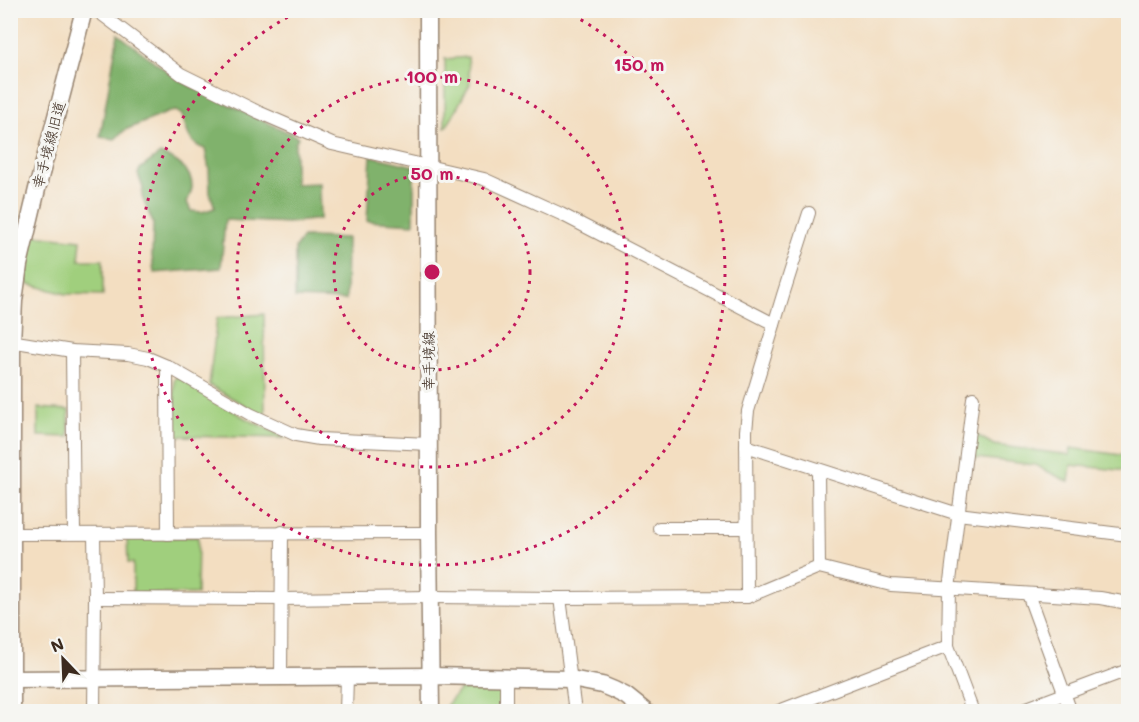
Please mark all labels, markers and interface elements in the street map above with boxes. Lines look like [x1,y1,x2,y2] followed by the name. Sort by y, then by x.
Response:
[614,52,664,76] text: 150 m
[406,64,458,88] text: 100 m
[27,99,69,191] street label: 幸手境線旧道
[411,161,453,185] text: 50 m
[422,262,442,282] centre of rings
[418,331,438,391] street label: 幸手境線
[33,629,93,689] north arrow
[47,633,67,657] text: N

